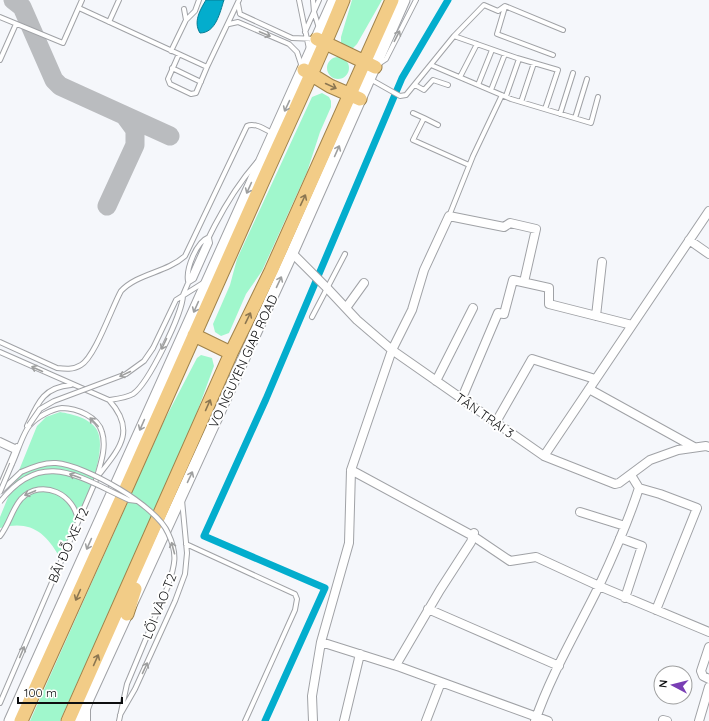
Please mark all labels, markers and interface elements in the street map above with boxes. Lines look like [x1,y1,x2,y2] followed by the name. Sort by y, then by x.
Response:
[259,31,271,38] one-way arrow
[394,31,401,43] one-way arrow
[324,83,336,90] one-way arrow
[283,99,290,111] one-way arrow
[334,145,342,157] one-way arrow
[245,182,252,194] one-way arrow
[300,194,307,206] one-way arrow
[276,277,283,289] one-way arrow
[205,292,281,430] street label: VO NGUYEN GIAP ROAD
[191,300,199,312] one-way arrow
[245,312,253,324] one-way arrow
[160,338,167,350] one-way arrow
[31,365,43,372] one-way arrow
[119,371,131,378] one-way arrow
[453,389,518,441] street label: TÂN TRẠI 3
[205,400,213,412] one-way arrow
[90,417,99,427] one-way arrow
[138,419,146,431] one-way arrow
[187,471,194,483] one-way arrow
[69,472,82,479] one-way arrow
[25,490,37,498] one-way arrow
[43,505,92,585] street label: BÃI ĐỖ XE T2
[85,538,93,550] one-way arrow
[169,542,176,555] one-way arrow
[139,571,179,641] street label: LỐI VÀO T2
[74,589,81,601] one-way arrow
[19,646,27,658] one-way arrow
[92,654,100,666] one-way arrow
[141,662,149,674] one-way arrow
[653,665,693,705] north arrow
[18,679,122,705] scale bar
[656,679,671,689] text: N
[24,685,57,700] text: 100 m

